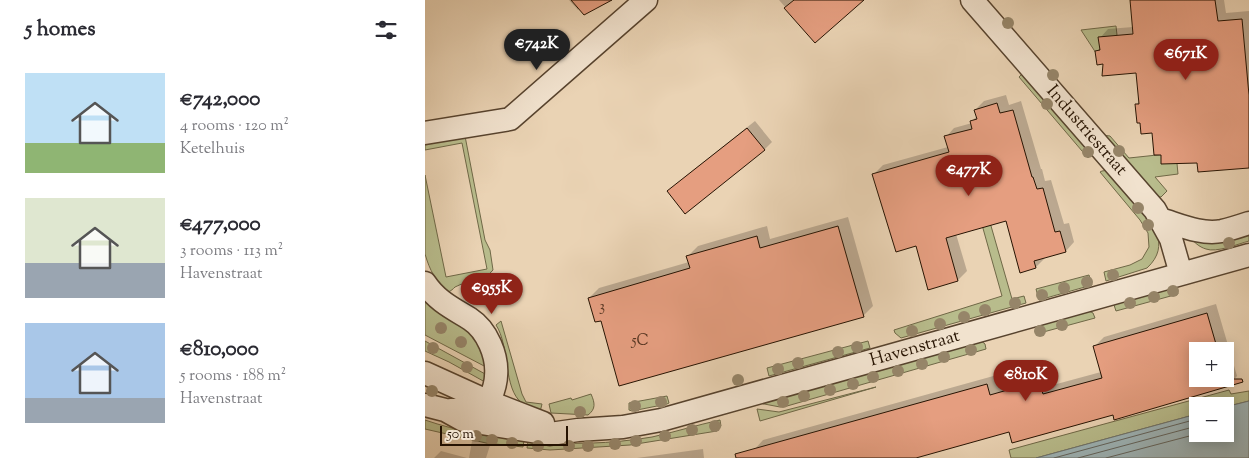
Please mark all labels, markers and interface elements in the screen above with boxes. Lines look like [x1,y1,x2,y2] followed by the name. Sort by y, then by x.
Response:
[25,15,95,45] text: 5 homes
[372,16,400,44] icon: filters
[502,28,572,71] pin: €742K
[515,33,559,56] text: €742K
[1151,38,1221,81] pin: €671K
[1165,43,1207,66] text: €671K
[1039,80,1133,182] street label: Industriestraat
[180,85,260,115] text: €742,000
[65,93,125,153] icon: home
[180,115,289,138] text: 4 rooms · 120 m²
[180,138,245,161] text: Ketelhuis
[934,154,1004,197] pin: €477K
[947,159,991,182] text: €477K
[180,210,261,240] text: €477,000
[65,218,125,278] icon: home
[180,240,283,263] text: 3 rooms · 113 m²
[180,263,262,286] text: Havenstraat
[457,272,527,315] pin: €955K
[472,277,512,300] text: €955K
[599,297,605,318] house number: 3
[867,324,963,374] street label: Havenstraat
[630,331,649,352] house number: 5C
[180,335,259,365] text: €810,000
[1189,342,1234,442] map controls
[1189,342,1234,387] button: +
[65,343,125,403] icon: home
[991,360,1061,402] pin: €810K
[1004,364,1048,387] text: €810K
[180,365,286,388] text: 5 rooms · 188 m²
[180,388,262,411] text: Havenstraat
[1189,397,1234,442] button: −
[440,423,567,446] scale bar
[447,425,474,445] text: 50 m

